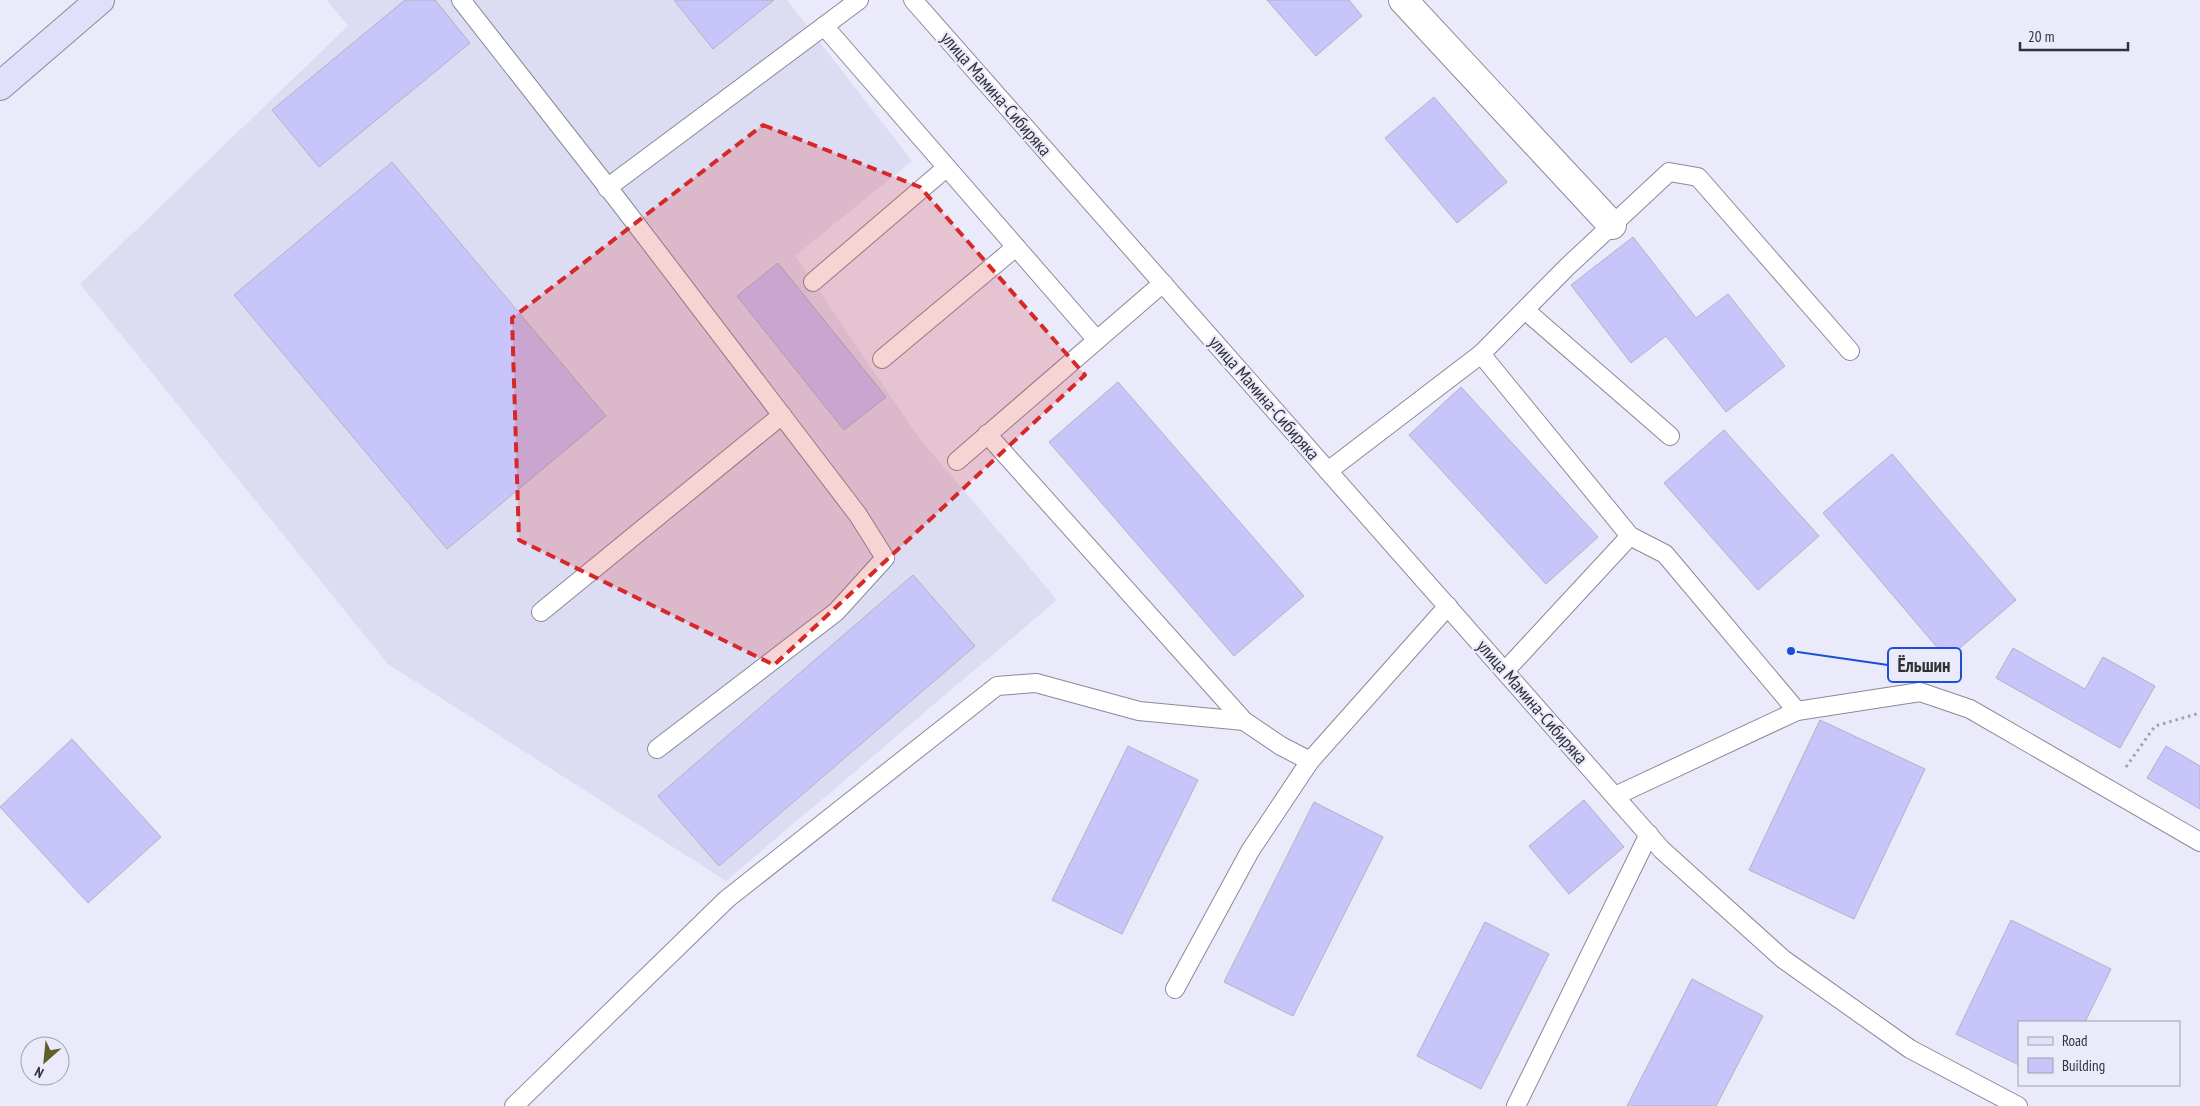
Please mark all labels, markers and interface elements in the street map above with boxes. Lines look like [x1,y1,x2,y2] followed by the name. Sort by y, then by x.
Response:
[2020,20,2128,52] scale bar
[936,27,1057,161] street label: улица Мамина-Сибиряка
[2028,27,2054,46] text: 20 m
[1204,331,1325,465] street label: улица Мамина-Сибиряка
[1472,635,1593,769] street label: улица Мамина-Сибиряка
[1888,648,1961,682] callout: Ёльшин
[1897,653,1951,677] text: Ёльшин
[2018,1021,2180,1086] legend
[2062,1031,2088,1050] text: Road
[20,1036,70,1086] north arrow
[2062,1056,2105,1075] text: Building
[32,1063,47,1082] text: N

